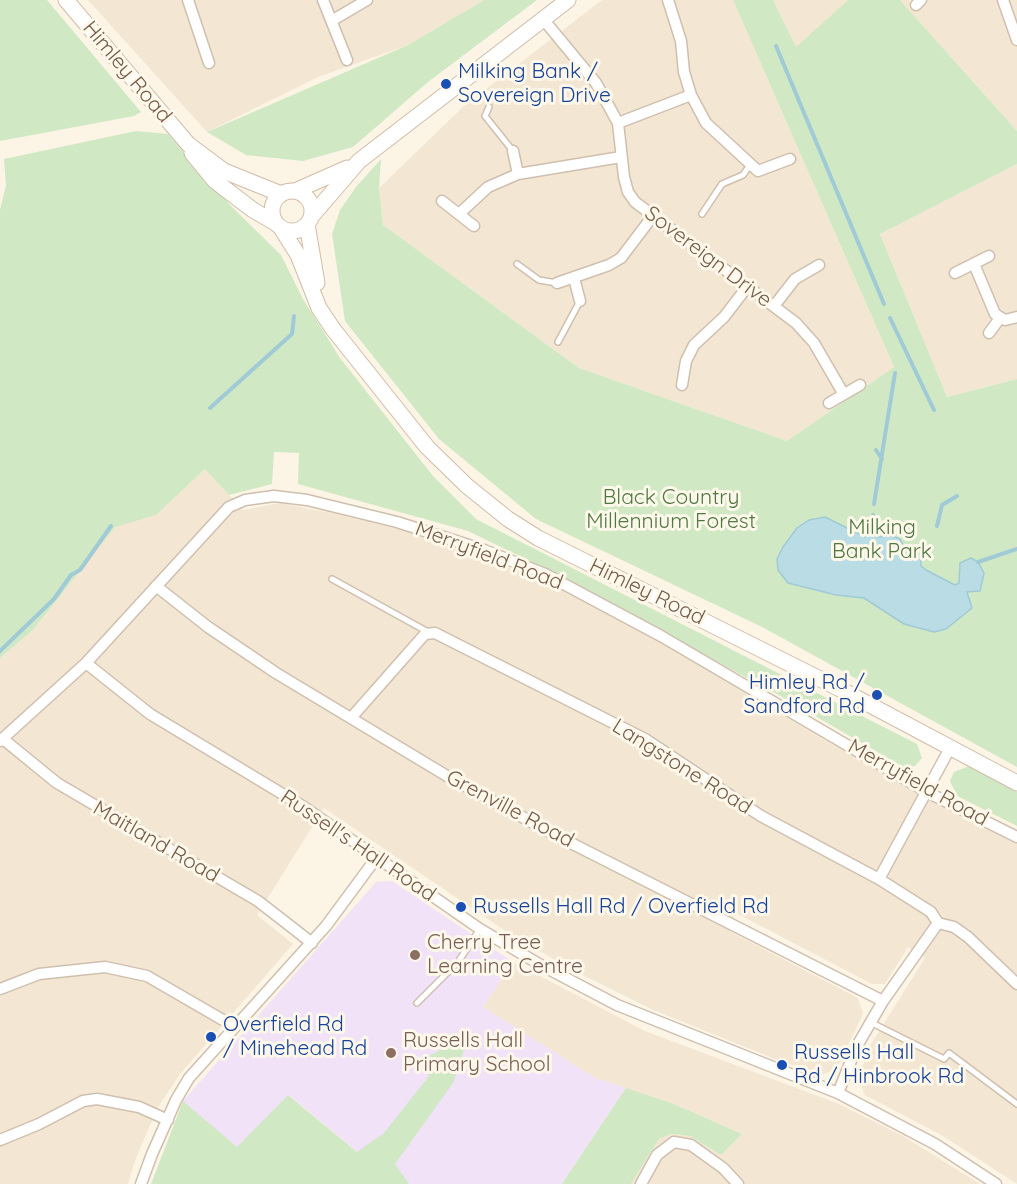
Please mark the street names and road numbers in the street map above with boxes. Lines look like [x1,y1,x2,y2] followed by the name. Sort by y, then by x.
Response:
[77,16,177,128] street label: Himley Road
[639,201,777,313] street label: Sovereign Drive
[411,516,567,596] street label: Merryfield Road
[585,553,709,631] street label: Himley Road
[607,714,757,820] street label: Langstone Road
[843,734,993,832] street label: Merryfield Road
[442,765,578,853] street label: Grenville Road
[276,785,440,907] street label: Russell's Hall Road
[88,796,224,888] street label: Maitland Road

